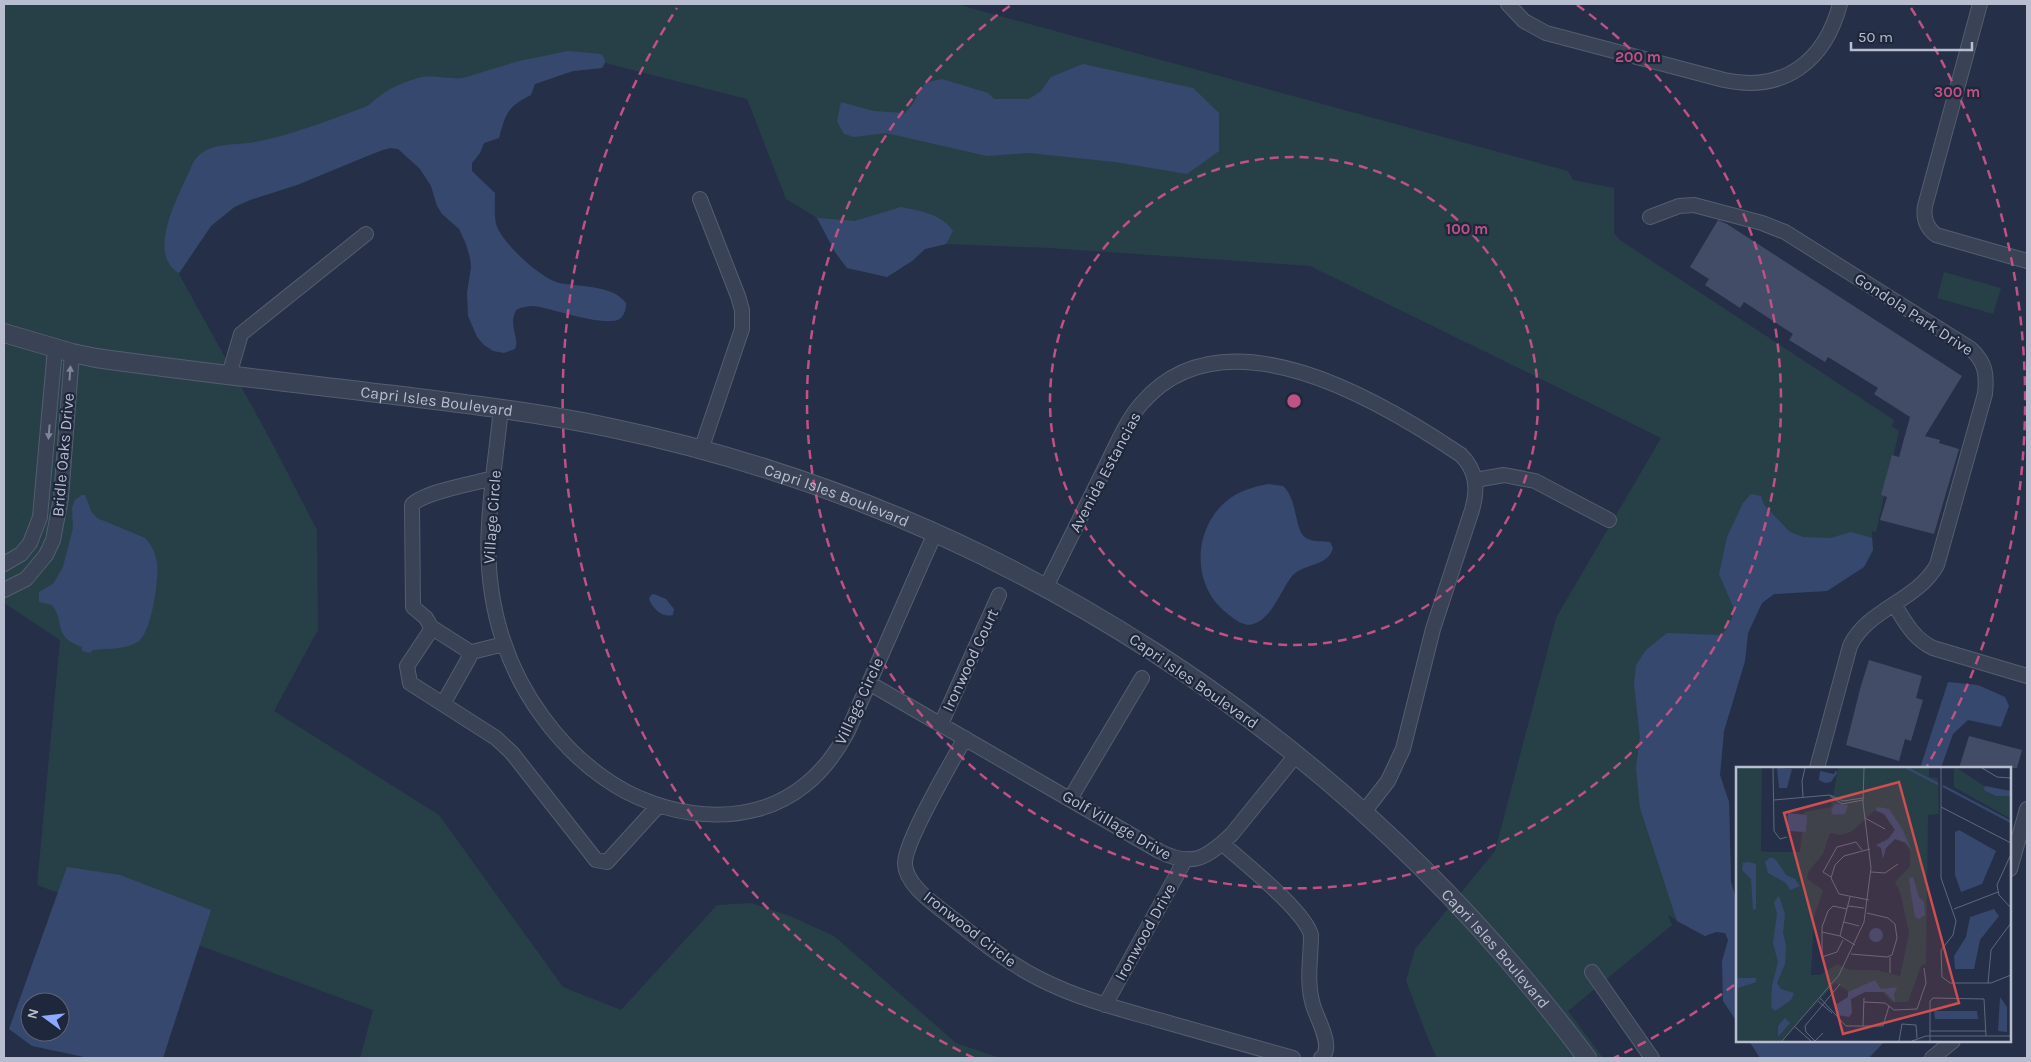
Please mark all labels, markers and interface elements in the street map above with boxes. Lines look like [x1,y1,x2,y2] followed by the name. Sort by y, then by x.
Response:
[1851,20,1972,52] scale bar
[1858,28,1893,46] text: 50 m
[1615,48,1661,66] text: 200 m
[1934,83,1980,101] text: 300 m
[1446,220,1488,238] text: 100 m
[1851,269,1977,359] street label: Gondola Park Drive
[67,365,75,381] one-way arrow
[360,382,514,420] street label: Capri Isles Boulevard
[48,392,78,518] street label: Bridle Oaks Drive
[1285,392,1303,410] centre of rings
[1065,408,1145,536] street label: Avenida Estancias
[44,425,52,441] one-way arrow
[762,459,912,530] street label: Capri Isles Boulevard
[479,469,505,565] street label: Village Circle
[938,606,1002,714] street label: Ironwood Court
[1126,629,1262,733] street label: Capri Isles Boulevard
[831,654,887,748] street label: Village Circle
[1736,767,2011,1042] inset map
[1059,786,1175,864] street label: Golf Village Drive
[1110,880,1180,984] street label: Ironwood Drive
[1438,884,1554,1012] street label: Capri Isles Boulevard
[920,887,1020,971] street label: Ironwood Circle
[20,992,70,1042] north arrow
[23,1007,42,1021] text: N

